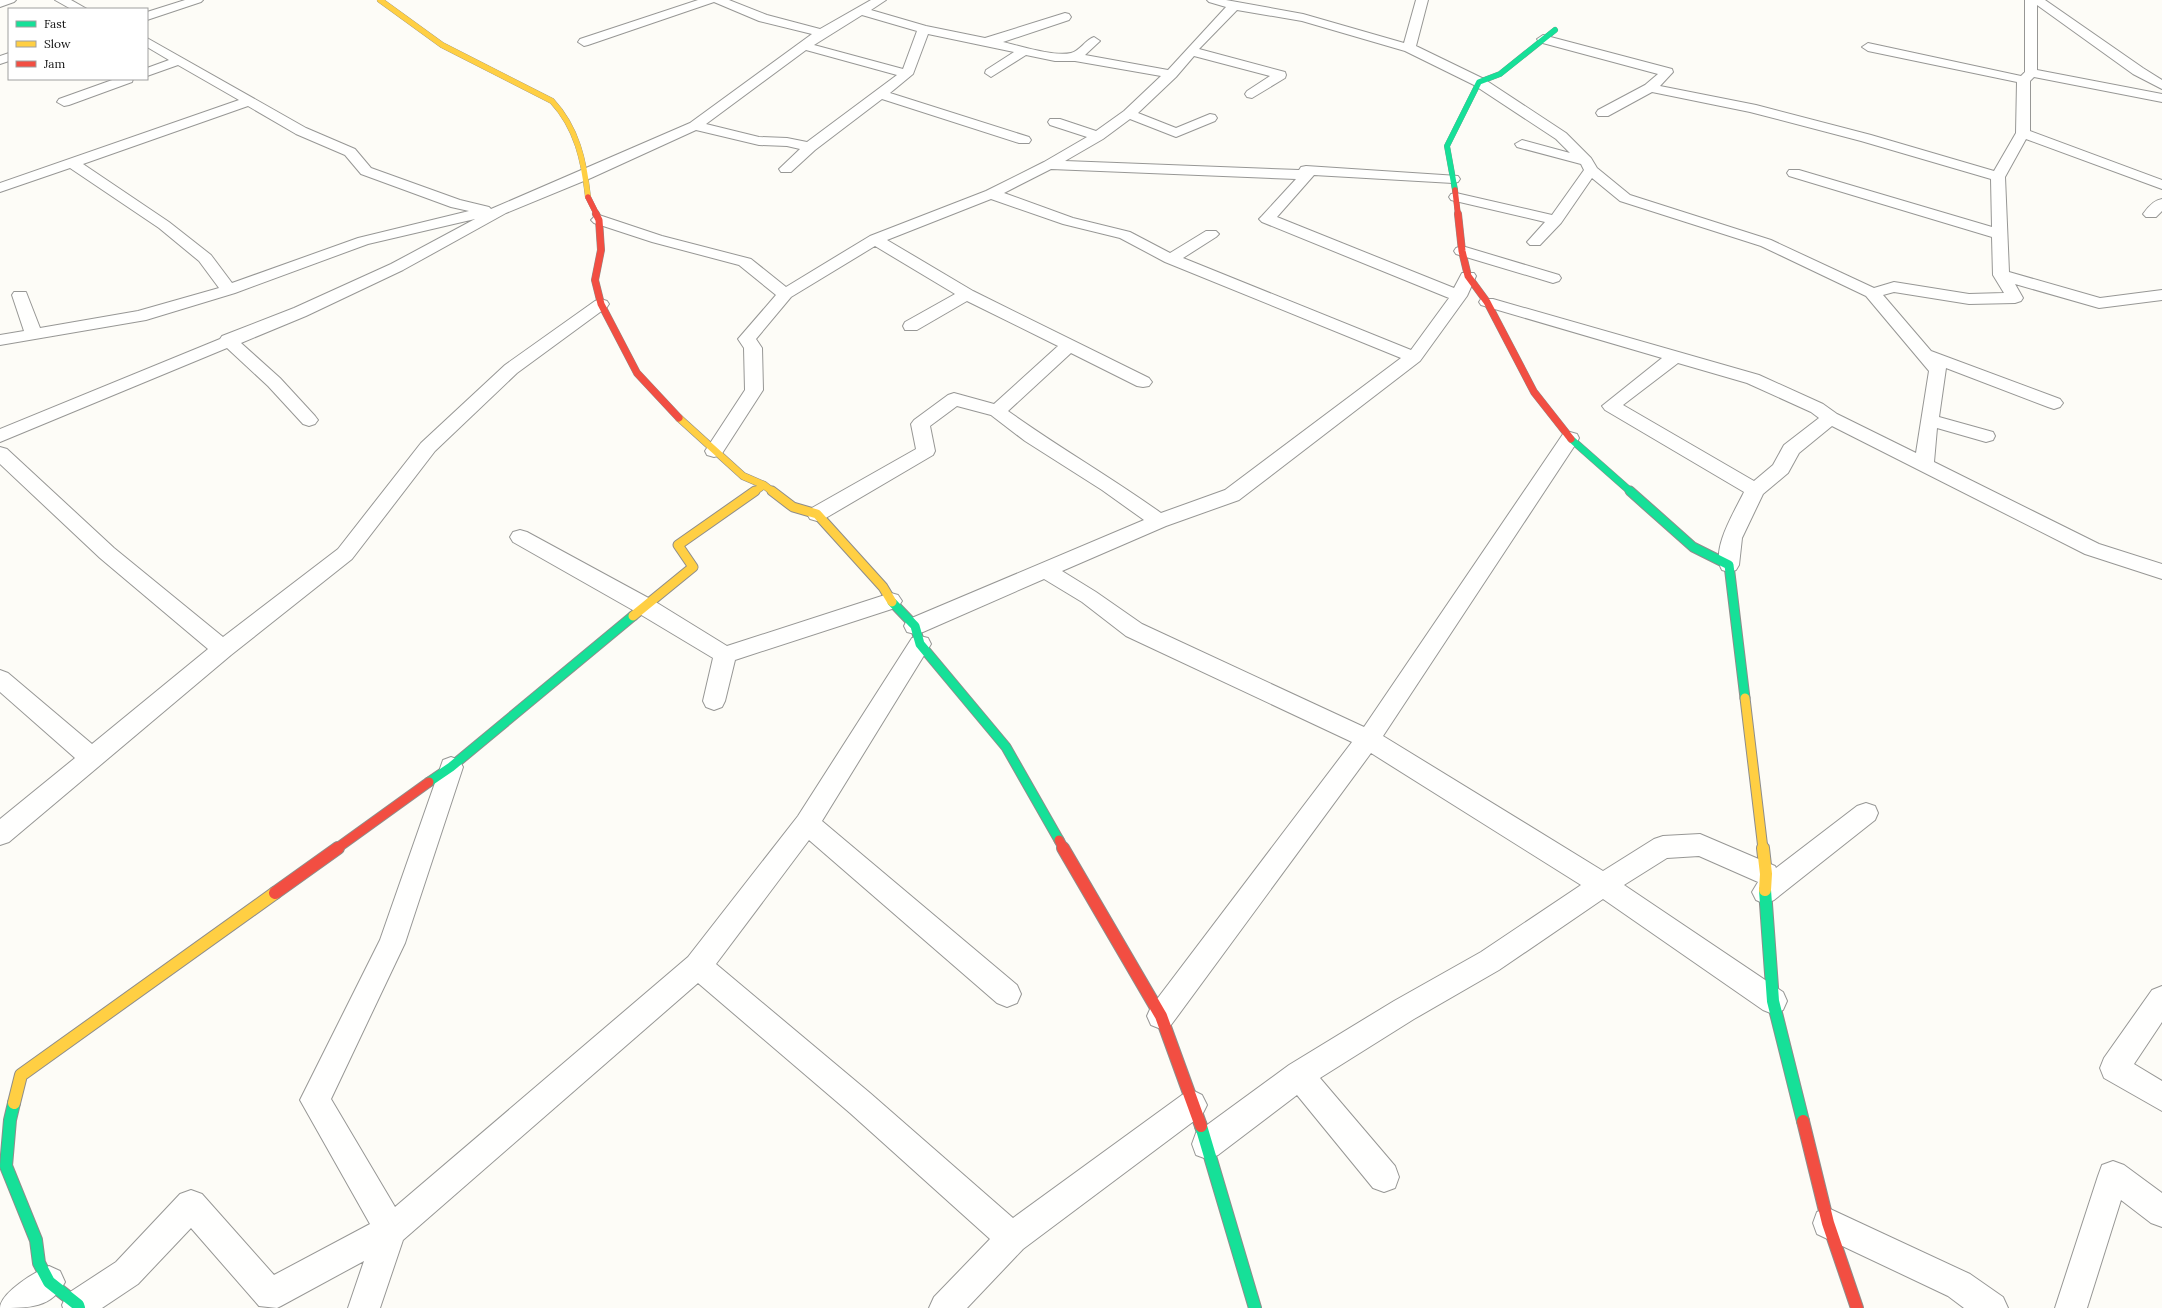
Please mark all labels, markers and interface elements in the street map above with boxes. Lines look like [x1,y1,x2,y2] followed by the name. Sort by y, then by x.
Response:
[8,8,148,80] legend
[44,16,67,31] text: Fast
[44,36,71,51] text: Slow
[43,56,65,71] text: Jam

